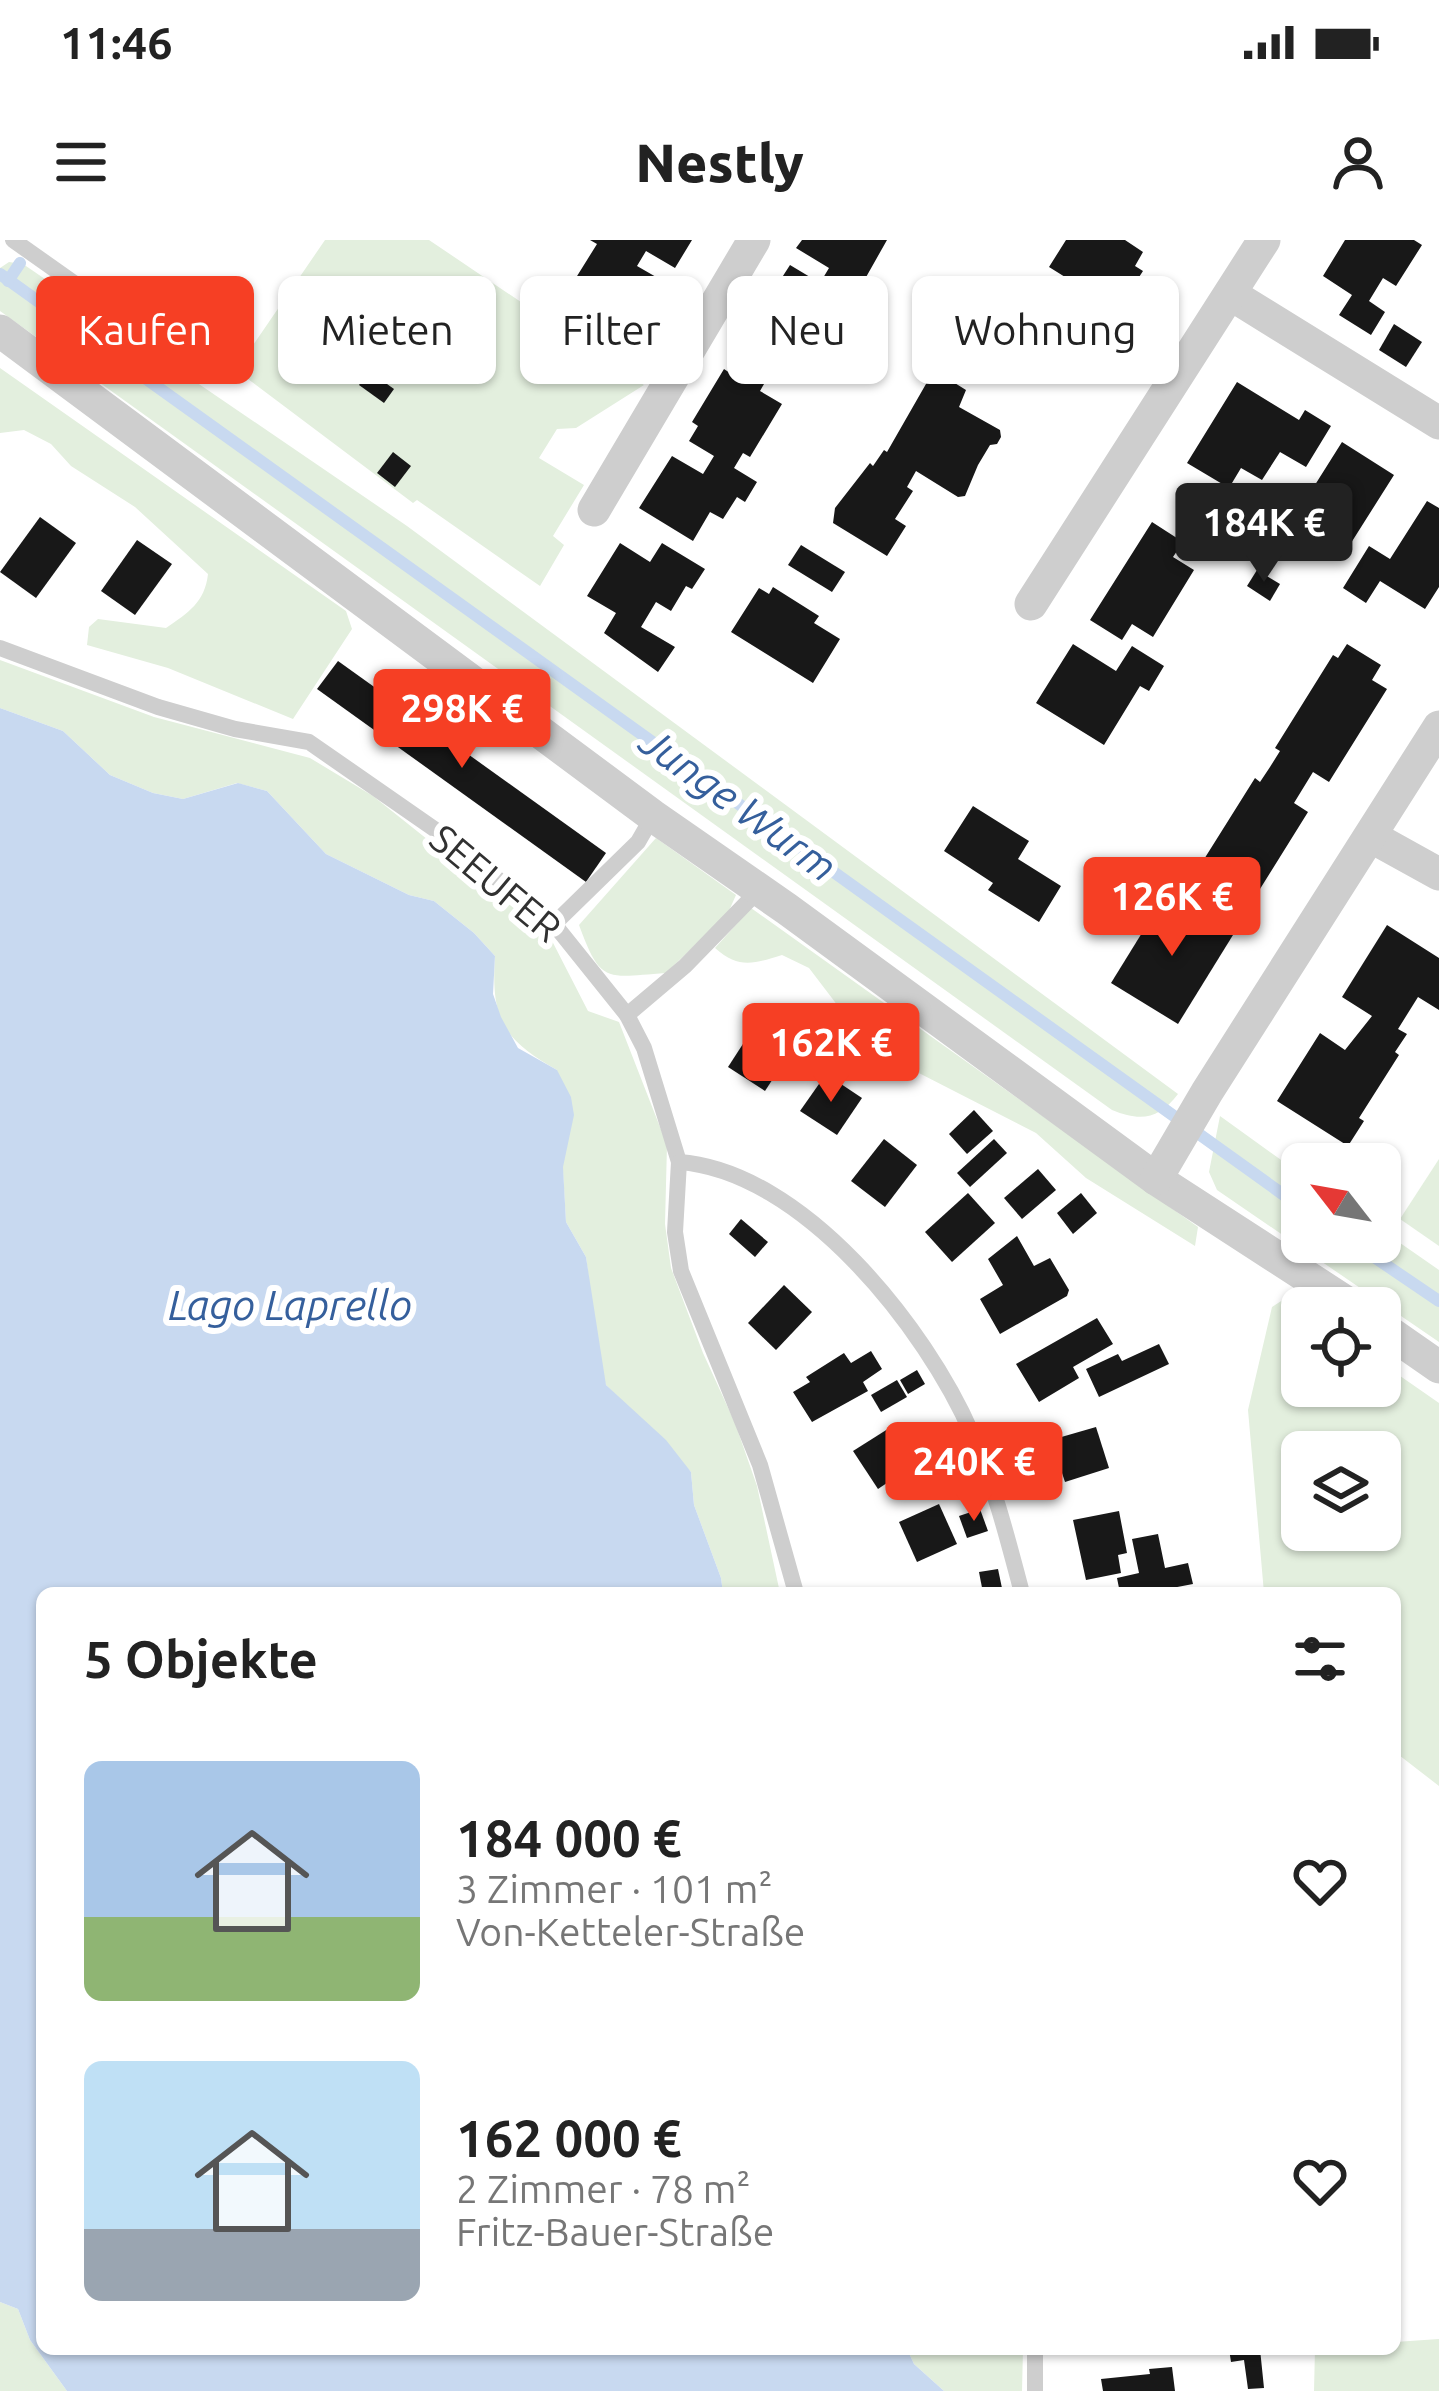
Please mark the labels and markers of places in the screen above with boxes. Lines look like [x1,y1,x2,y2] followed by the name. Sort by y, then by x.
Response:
[1166,483,1362,585] pin: 184K €
[364,669,560,771] pin: 298K €
[1074,857,1270,959] pin: 126K €
[733,1003,929,1105] pin: 162K €
[876,1422,1072,1524] pin: 240K €

